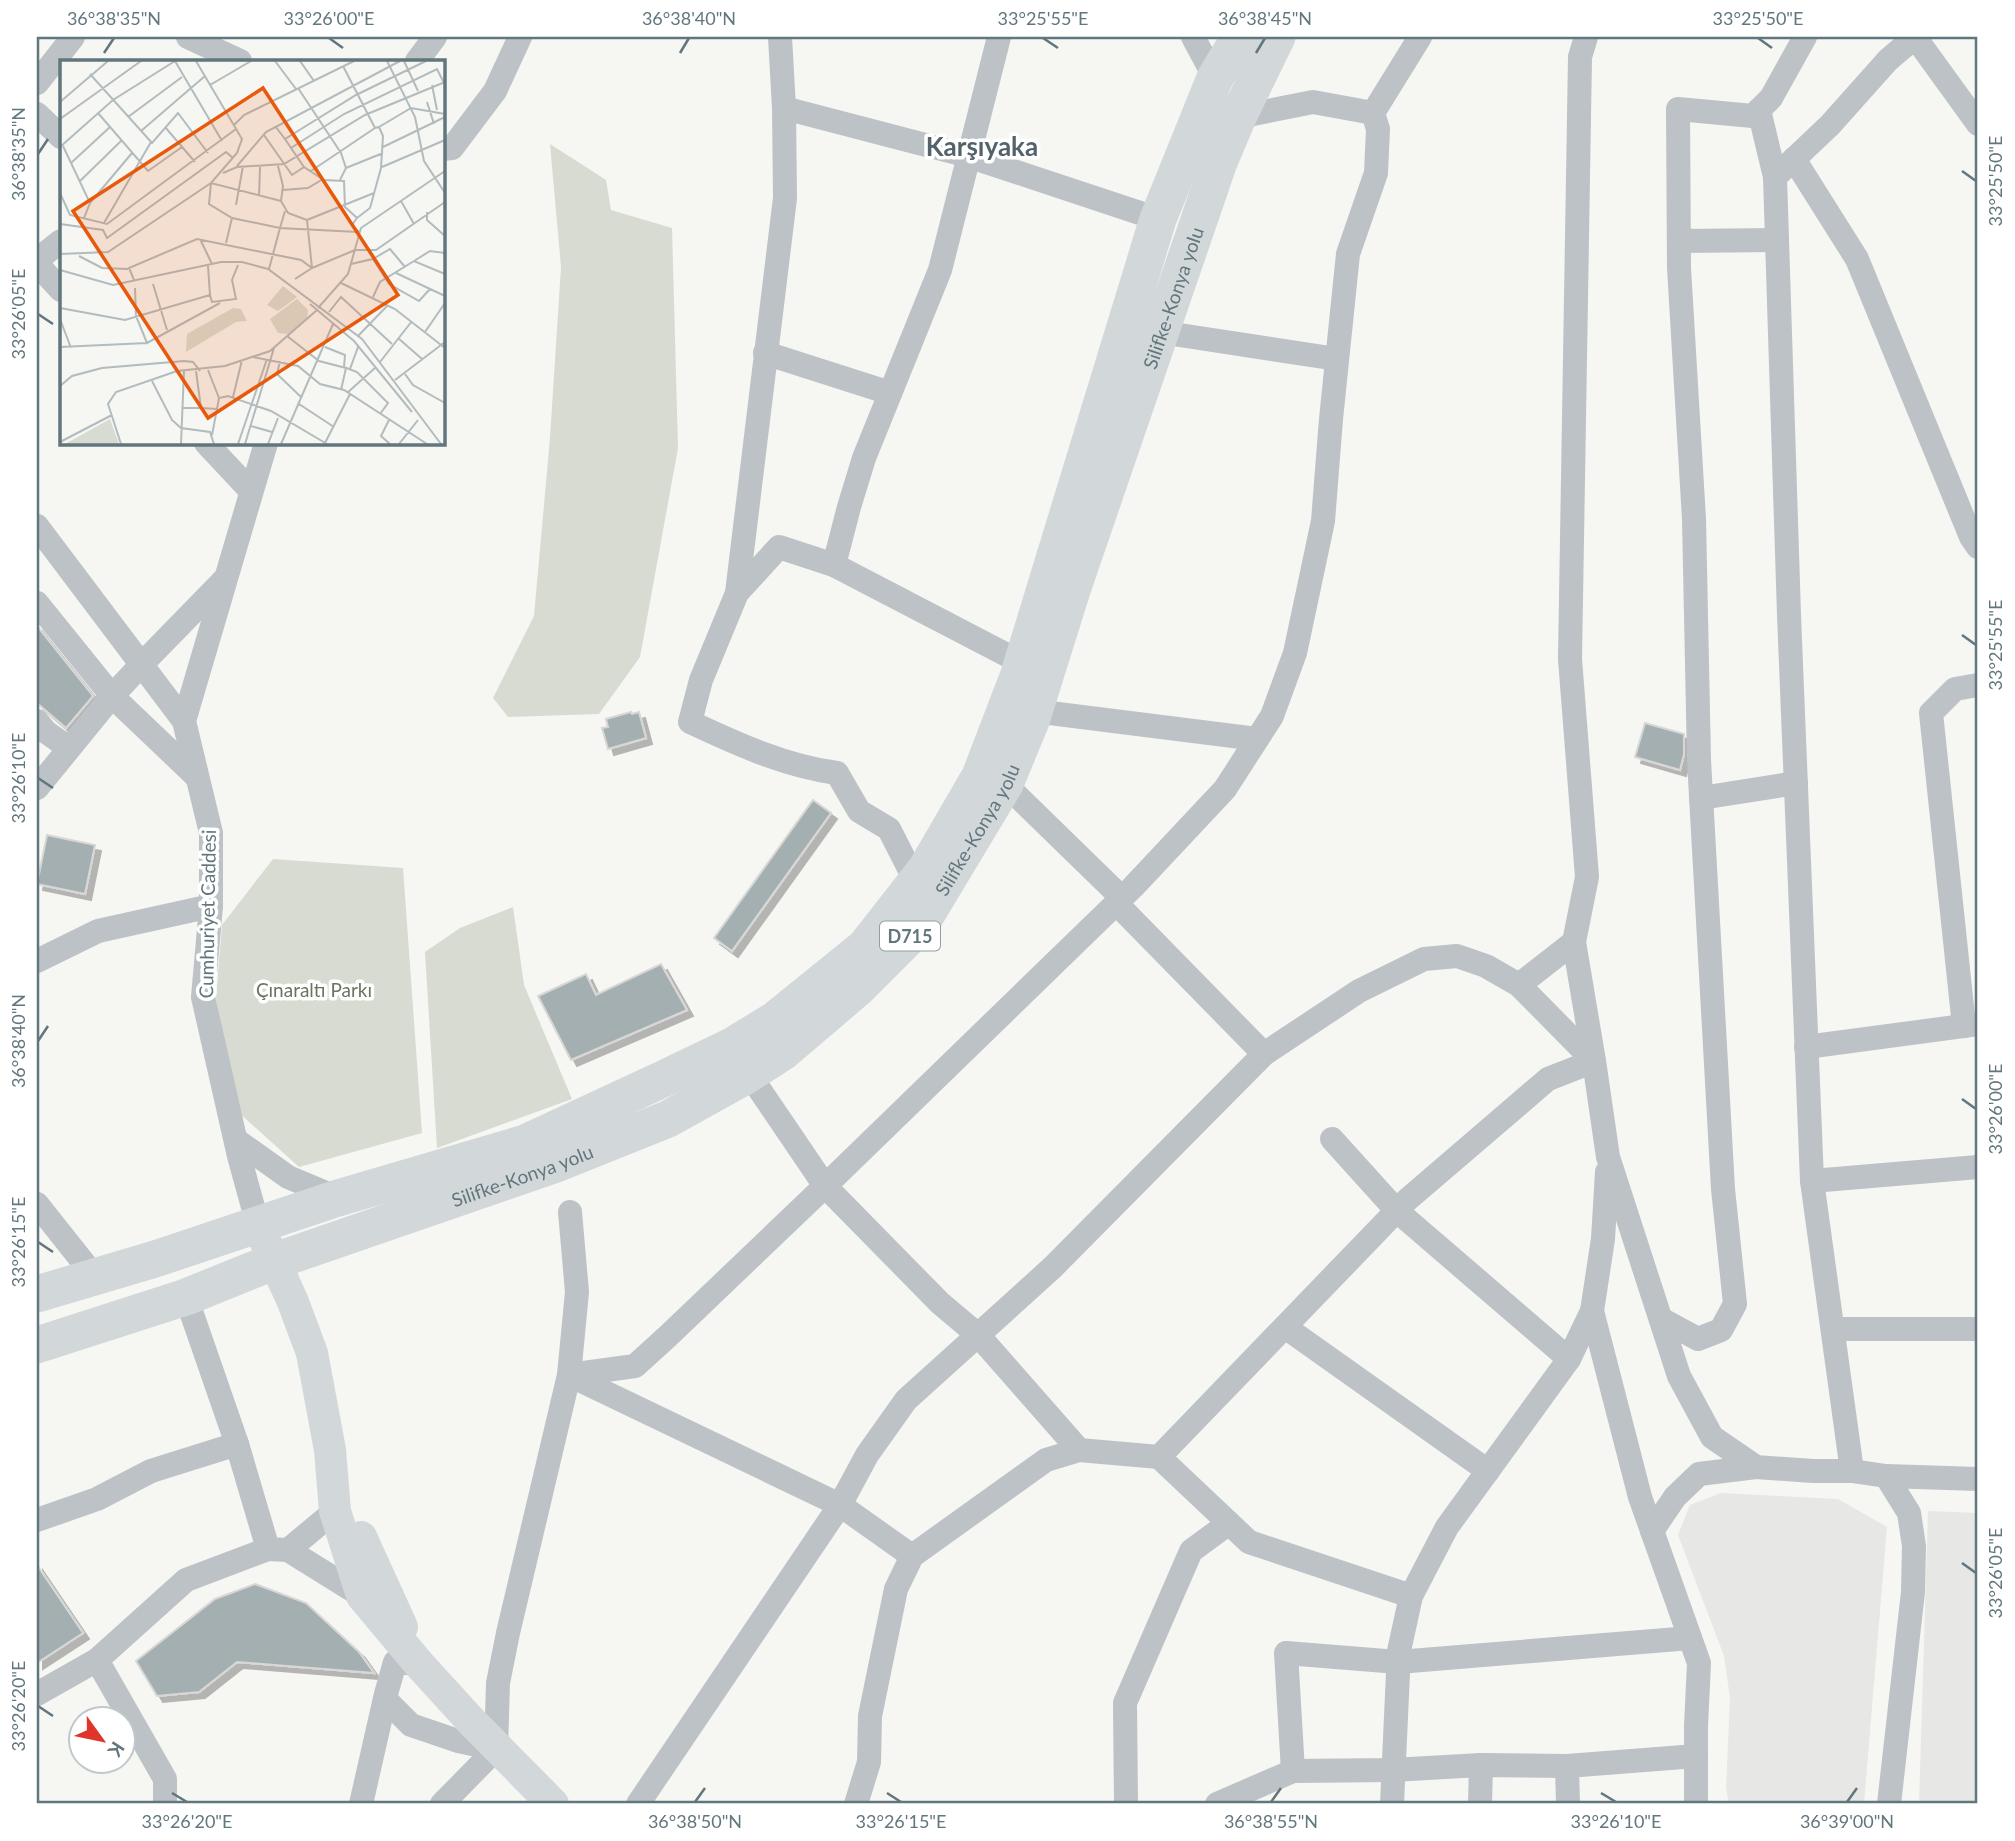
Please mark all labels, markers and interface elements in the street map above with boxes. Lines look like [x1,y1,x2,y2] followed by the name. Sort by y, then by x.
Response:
[67,7,161,29] text: 36°38'35"N
[284,7,374,29] text: 33°26'00"E
[642,7,736,29] text: 36°38'40"N
[998,7,1088,29] text: 33°25'55"E
[1218,7,1312,29] text: 36°38'45"N
[1713,7,1803,29] text: 33°25'50"E
[60,60,444,444] inset map
[7,107,29,201] text: 36°38'35"N
[926,130,1038,162] district label: Karşıyaka
[1984,136,2006,226] text: 33°25'50"E
[1137,224,1207,372] street label: Silifke-Konya yolu
[7,269,29,359] text: 33°26'05"E
[1984,600,2006,690] text: 33°25'55"E
[7,733,29,823] text: 33°26'10"E
[929,760,1024,899] street label: Silifke-Konya yolu
[194,829,220,999] street label: Cumhuriyet Caddesi
[880,922,940,951] road number: D715
[256,978,372,1001] park label: Çınaraltı Parkı
[7,994,29,1088] text: 36°38'40"N
[1984,1064,2006,1154] text: 33°26'00"E
[448,1139,596,1211] street label: Silifke-Konya yolu
[7,1197,29,1287] text: 33°26'15"E
[1984,1528,2006,1618] text: 33°26'05"E
[7,1661,29,1751] text: 33°26'20"E
[66,1704,136,1774] north arrow
[103,1738,130,1762] text: K
[142,1810,232,1832] text: 33°26'20"E
[648,1810,742,1832] text: 36°38'50"N
[856,1810,946,1832] text: 33°26'15"E
[1224,1810,1318,1832] text: 36°38'55"N
[1571,1810,1661,1832] text: 33°26'10"E
[1800,1810,1894,1832] text: 36°39'00"N

